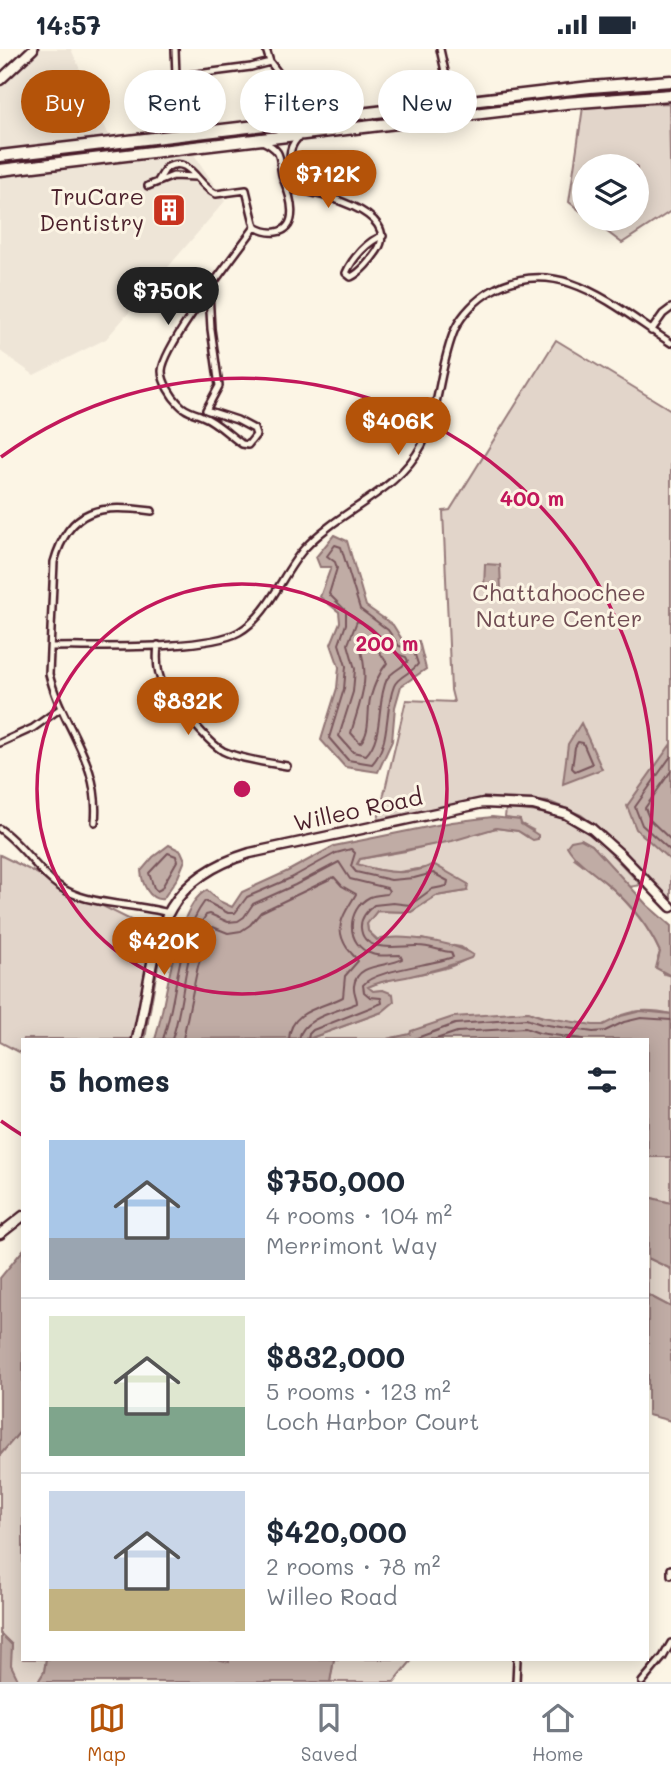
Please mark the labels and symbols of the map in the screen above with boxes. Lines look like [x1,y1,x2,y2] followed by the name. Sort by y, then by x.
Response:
[279,151,377,210] pin: $712K
[39,181,144,237] place label: TruCare Dentistry
[150,191,188,229] building icon: TruCare Dentistry
[119,267,217,327] pin: $750K
[349,397,447,457] pin: $406K
[500,484,564,511] text: 400 m
[472,577,646,633] park label: Chattahoochee Nature Center
[356,629,418,656] text: 200 m
[139,677,237,737] pin: $832K
[230,777,254,801] centre of rings
[290,781,425,837] street label: Willeo Road
[115,918,213,977] pin: $420K

